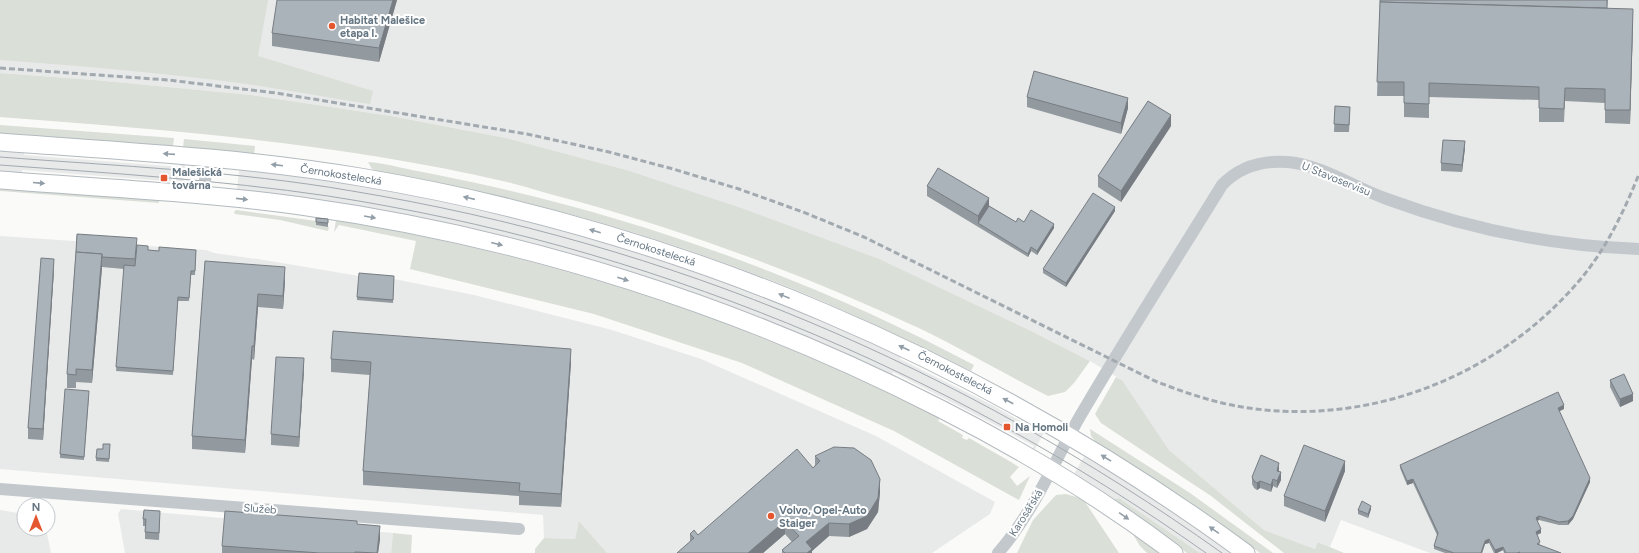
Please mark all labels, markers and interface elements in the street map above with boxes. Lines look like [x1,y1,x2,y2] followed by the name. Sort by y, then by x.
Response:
[340,14,425,40] place label: Habitat Malešice etapa I.
[327,21,337,31] marker: Habitat Malešice etapa I.
[163,151,175,158] one-way arrow
[1300,159,1372,199] street label: U Stavoservisu
[299,161,383,188] street label: Černokostelecká
[271,162,283,168] one-way arrow
[172,166,222,192] place label: Malešická továrna
[159,173,169,183] marker: Malešická továrna
[33,179,45,186] one-way arrow
[463,195,476,201] one-way arrow
[235,196,248,202] one-way arrow
[364,215,376,221] one-way arrow
[589,228,601,234] one-way arrow
[615,230,697,269] street label: Černokostelecká
[492,241,504,247] one-way arrow
[617,276,629,282] one-way arrow
[778,292,790,298] one-way arrow
[897,344,909,350] one-way arrow
[915,348,995,397] street label: Černokostelecká
[1002,398,1014,404] one-way arrow
[1015,421,1068,434] place label: Na Homoli
[1002,422,1012,432] marker: Na Homoli
[1101,454,1111,462] one-way arrow
[1007,487,1045,539] street label: Karosářská
[16,497,56,537] north arrow
[32,501,40,514] text: N
[243,501,277,517] street label: Služeb
[779,504,867,530] place label: Volvo, Opel-Auto Staiger
[766,511,776,521] marker: Volvo, Opel-Auto Staiger
[1119,512,1129,520] one-way arrow
[1209,526,1219,534] one-way arrow

